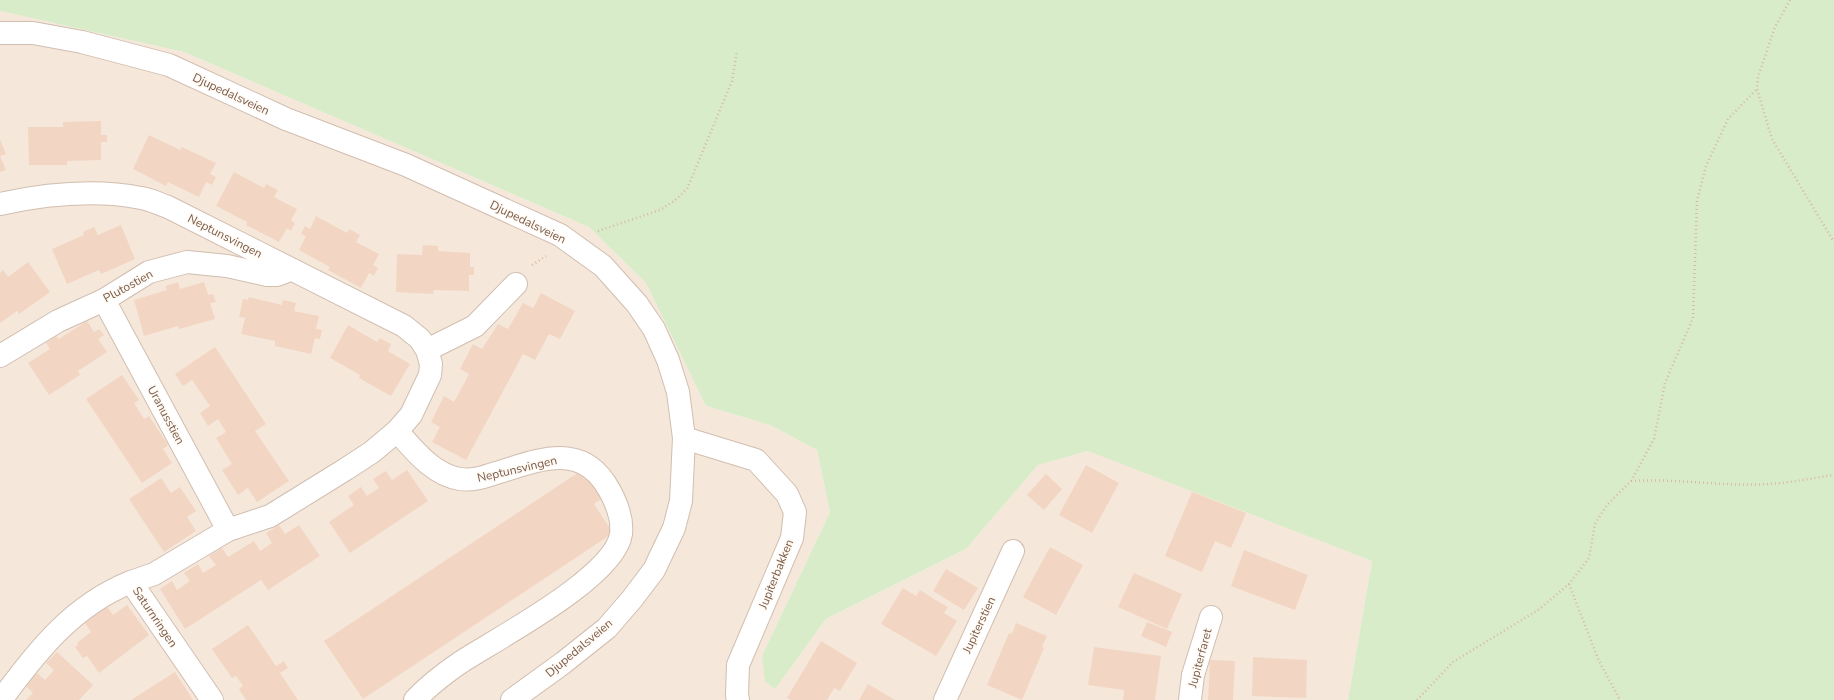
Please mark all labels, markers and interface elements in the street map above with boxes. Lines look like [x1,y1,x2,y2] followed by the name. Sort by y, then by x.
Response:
[190,69,272,119] street label: Djupedalsveien
[487,197,569,247] street label: Djupedalsveien
[185,210,265,262] street label: Neptunsvingen
[100,266,156,306] street label: Plutostien
[144,383,188,447] street label: Uranusstien
[475,452,559,486] street label: Neptunsvingen
[754,537,797,612] street label: Jupiterbakken
[129,584,181,650] street label: Saturnringen
[958,594,999,657] street label: Jupiterstien
[542,615,616,681] street label: Djupedalsveien
[1184,626,1216,690] street label: Jupiterfaret

